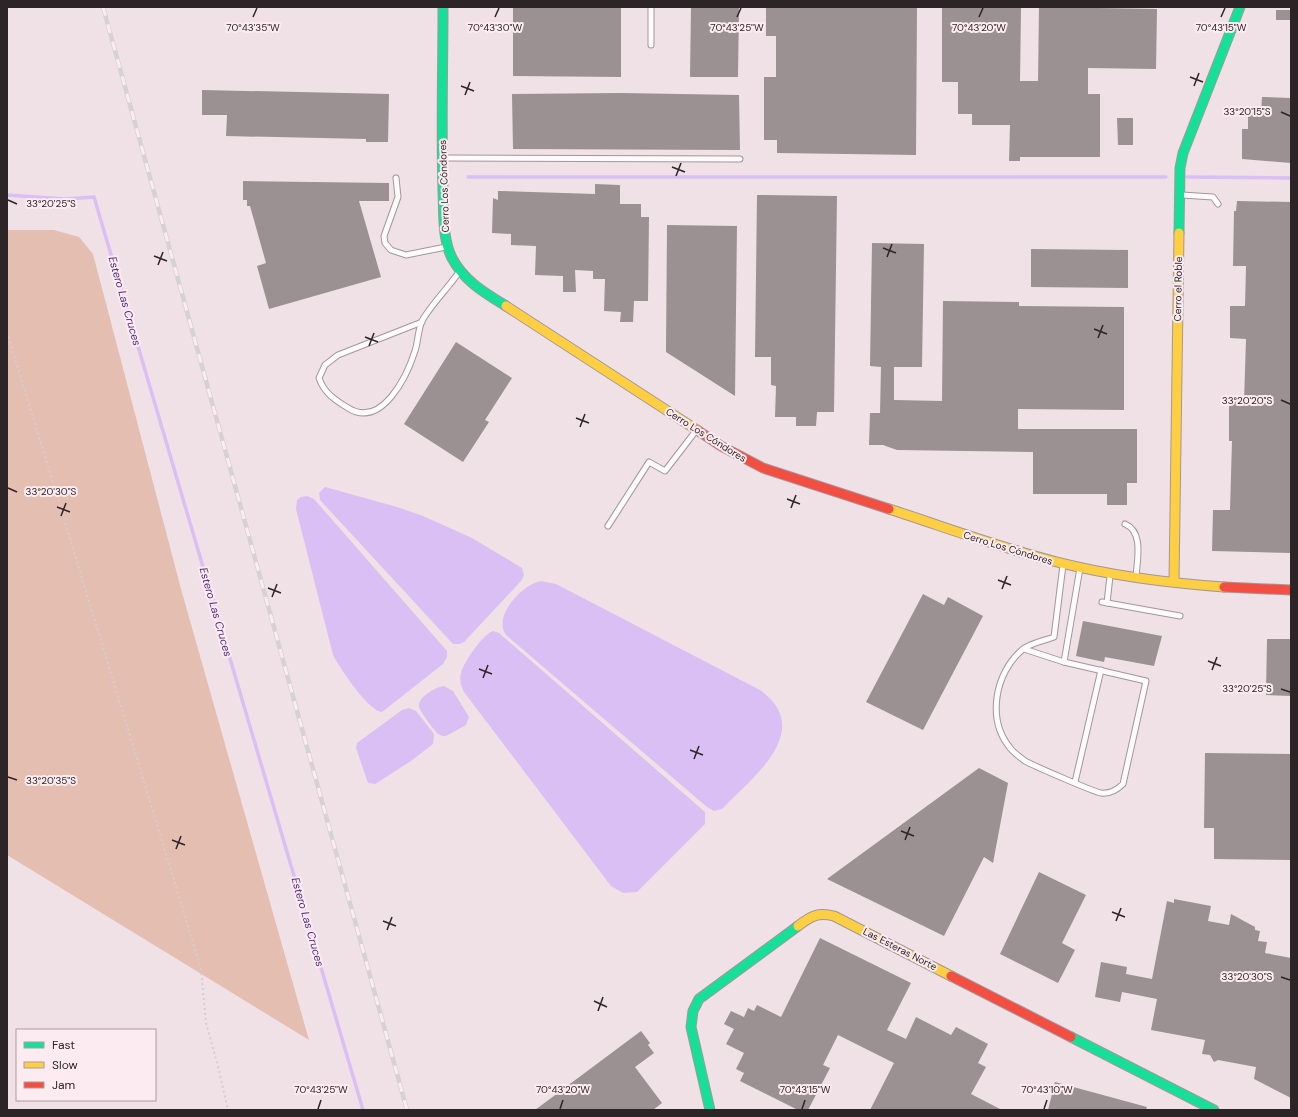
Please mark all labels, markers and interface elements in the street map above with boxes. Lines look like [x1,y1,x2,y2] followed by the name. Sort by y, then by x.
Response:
[226,21,280,34] text: 70°43'35"W
[468,21,523,34] text: 70°43'30"W
[710,21,764,34] text: 70°43'25"W
[952,21,1006,34] text: 70°43'20"W
[1196,21,1247,34] text: 70°43'15"W
[1223,105,1271,118] text: 33°20'15"S
[436,140,452,232] street label: Cerro Los Cóndores
[26,197,76,210] text: 33°20'25"S
[106,255,145,348] water label: Estero Las Cruces
[1171,256,1185,322] street label: Cerro el Roble
[1222,394,1272,407] text: 33°20'20"S
[663,405,749,465] street label: Cerro Los Cóndores
[26,485,77,498] text: 33°20'30"S
[962,528,1054,568] street label: Cerro Los Cóndores
[197,566,236,659] water label: Estero Las Cruces
[1222,682,1272,695] text: 33°20'25"S
[26,774,76,787] text: 33°20'35"S
[289,876,328,969] water label: Estero Las Cruces
[861,925,939,973] street label: Las Esteras Norte
[1222,970,1273,983] text: 33°20'30"S
[16,1029,156,1101] legend
[52,1037,75,1053] text: Fast
[52,1057,78,1073] text: Slow
[52,1077,75,1093] text: Jam
[294,1083,348,1096] text: 70°43'25"W
[536,1083,590,1096] text: 70°43'20"W
[780,1083,831,1096] text: 70°43'15"W
[1021,1083,1073,1096] text: 70°43'10"W

